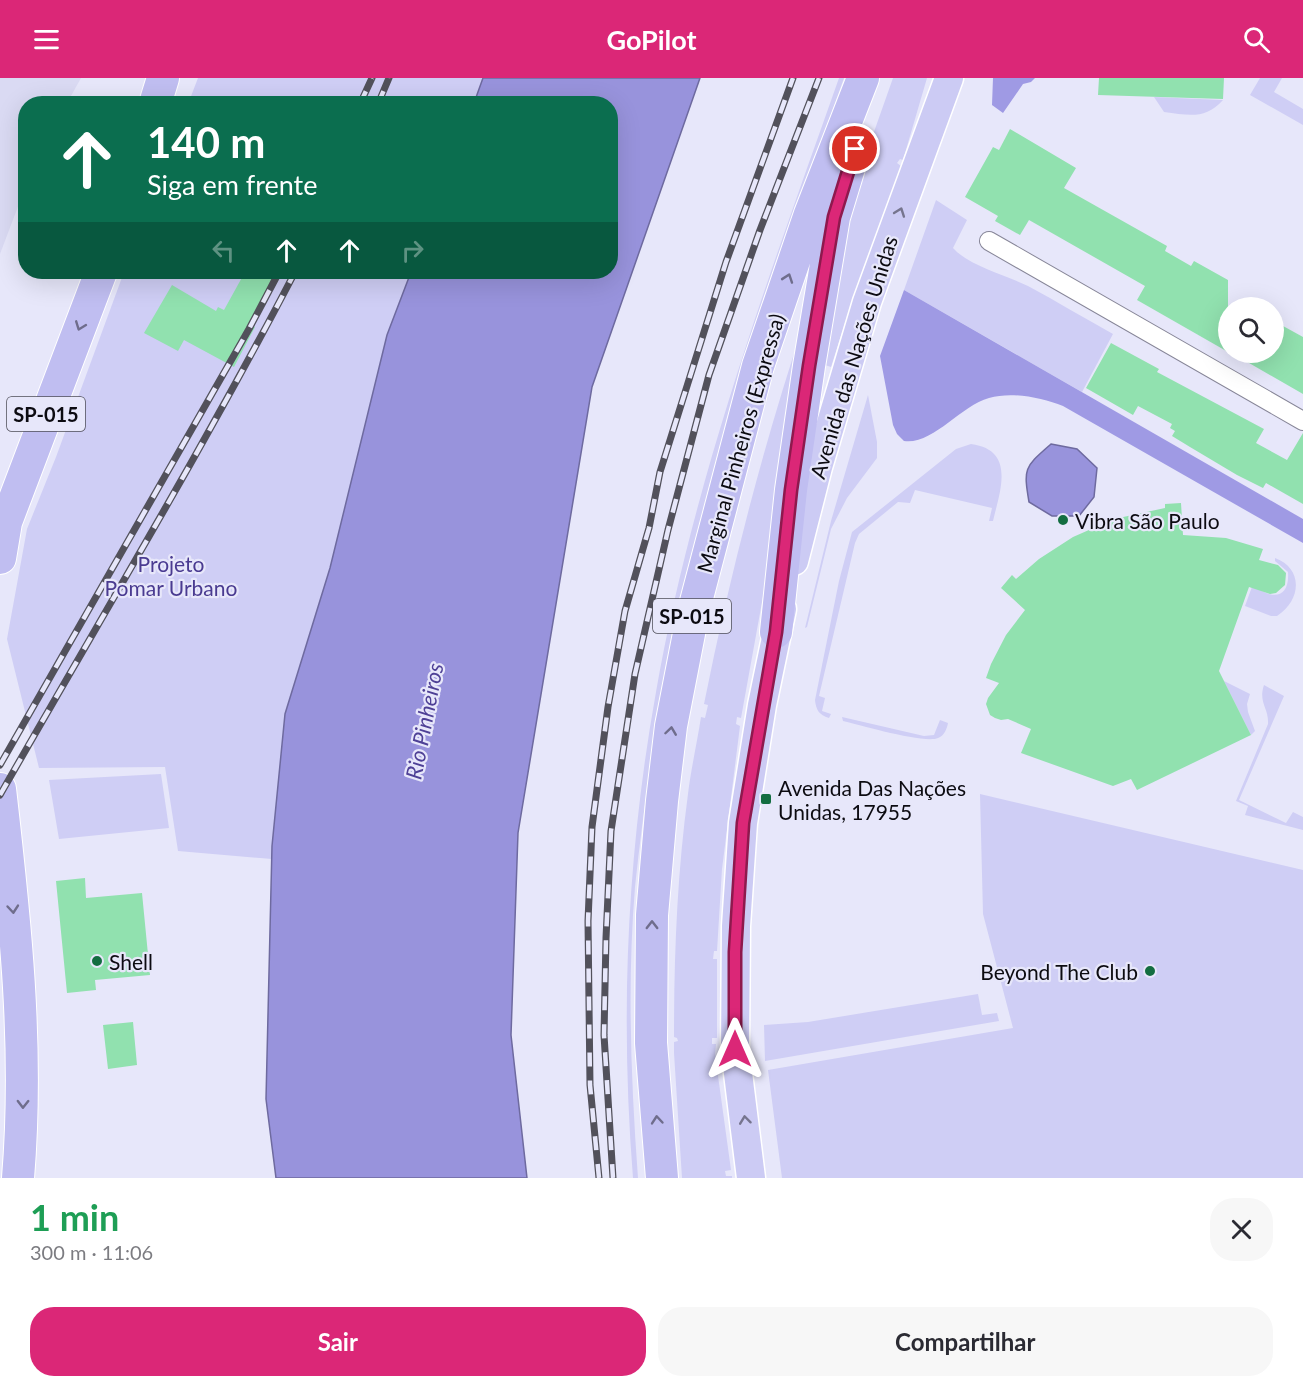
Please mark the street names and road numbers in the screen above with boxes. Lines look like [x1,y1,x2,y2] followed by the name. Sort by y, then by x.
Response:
[804,233,902,481] street label: Avenida das Nações Unidas
[691,311,789,575] street label: Marginal Pinheiros (Expressa)
[7,397,85,431] road number: SP-015
[653,599,731,633] road number: SP-015

